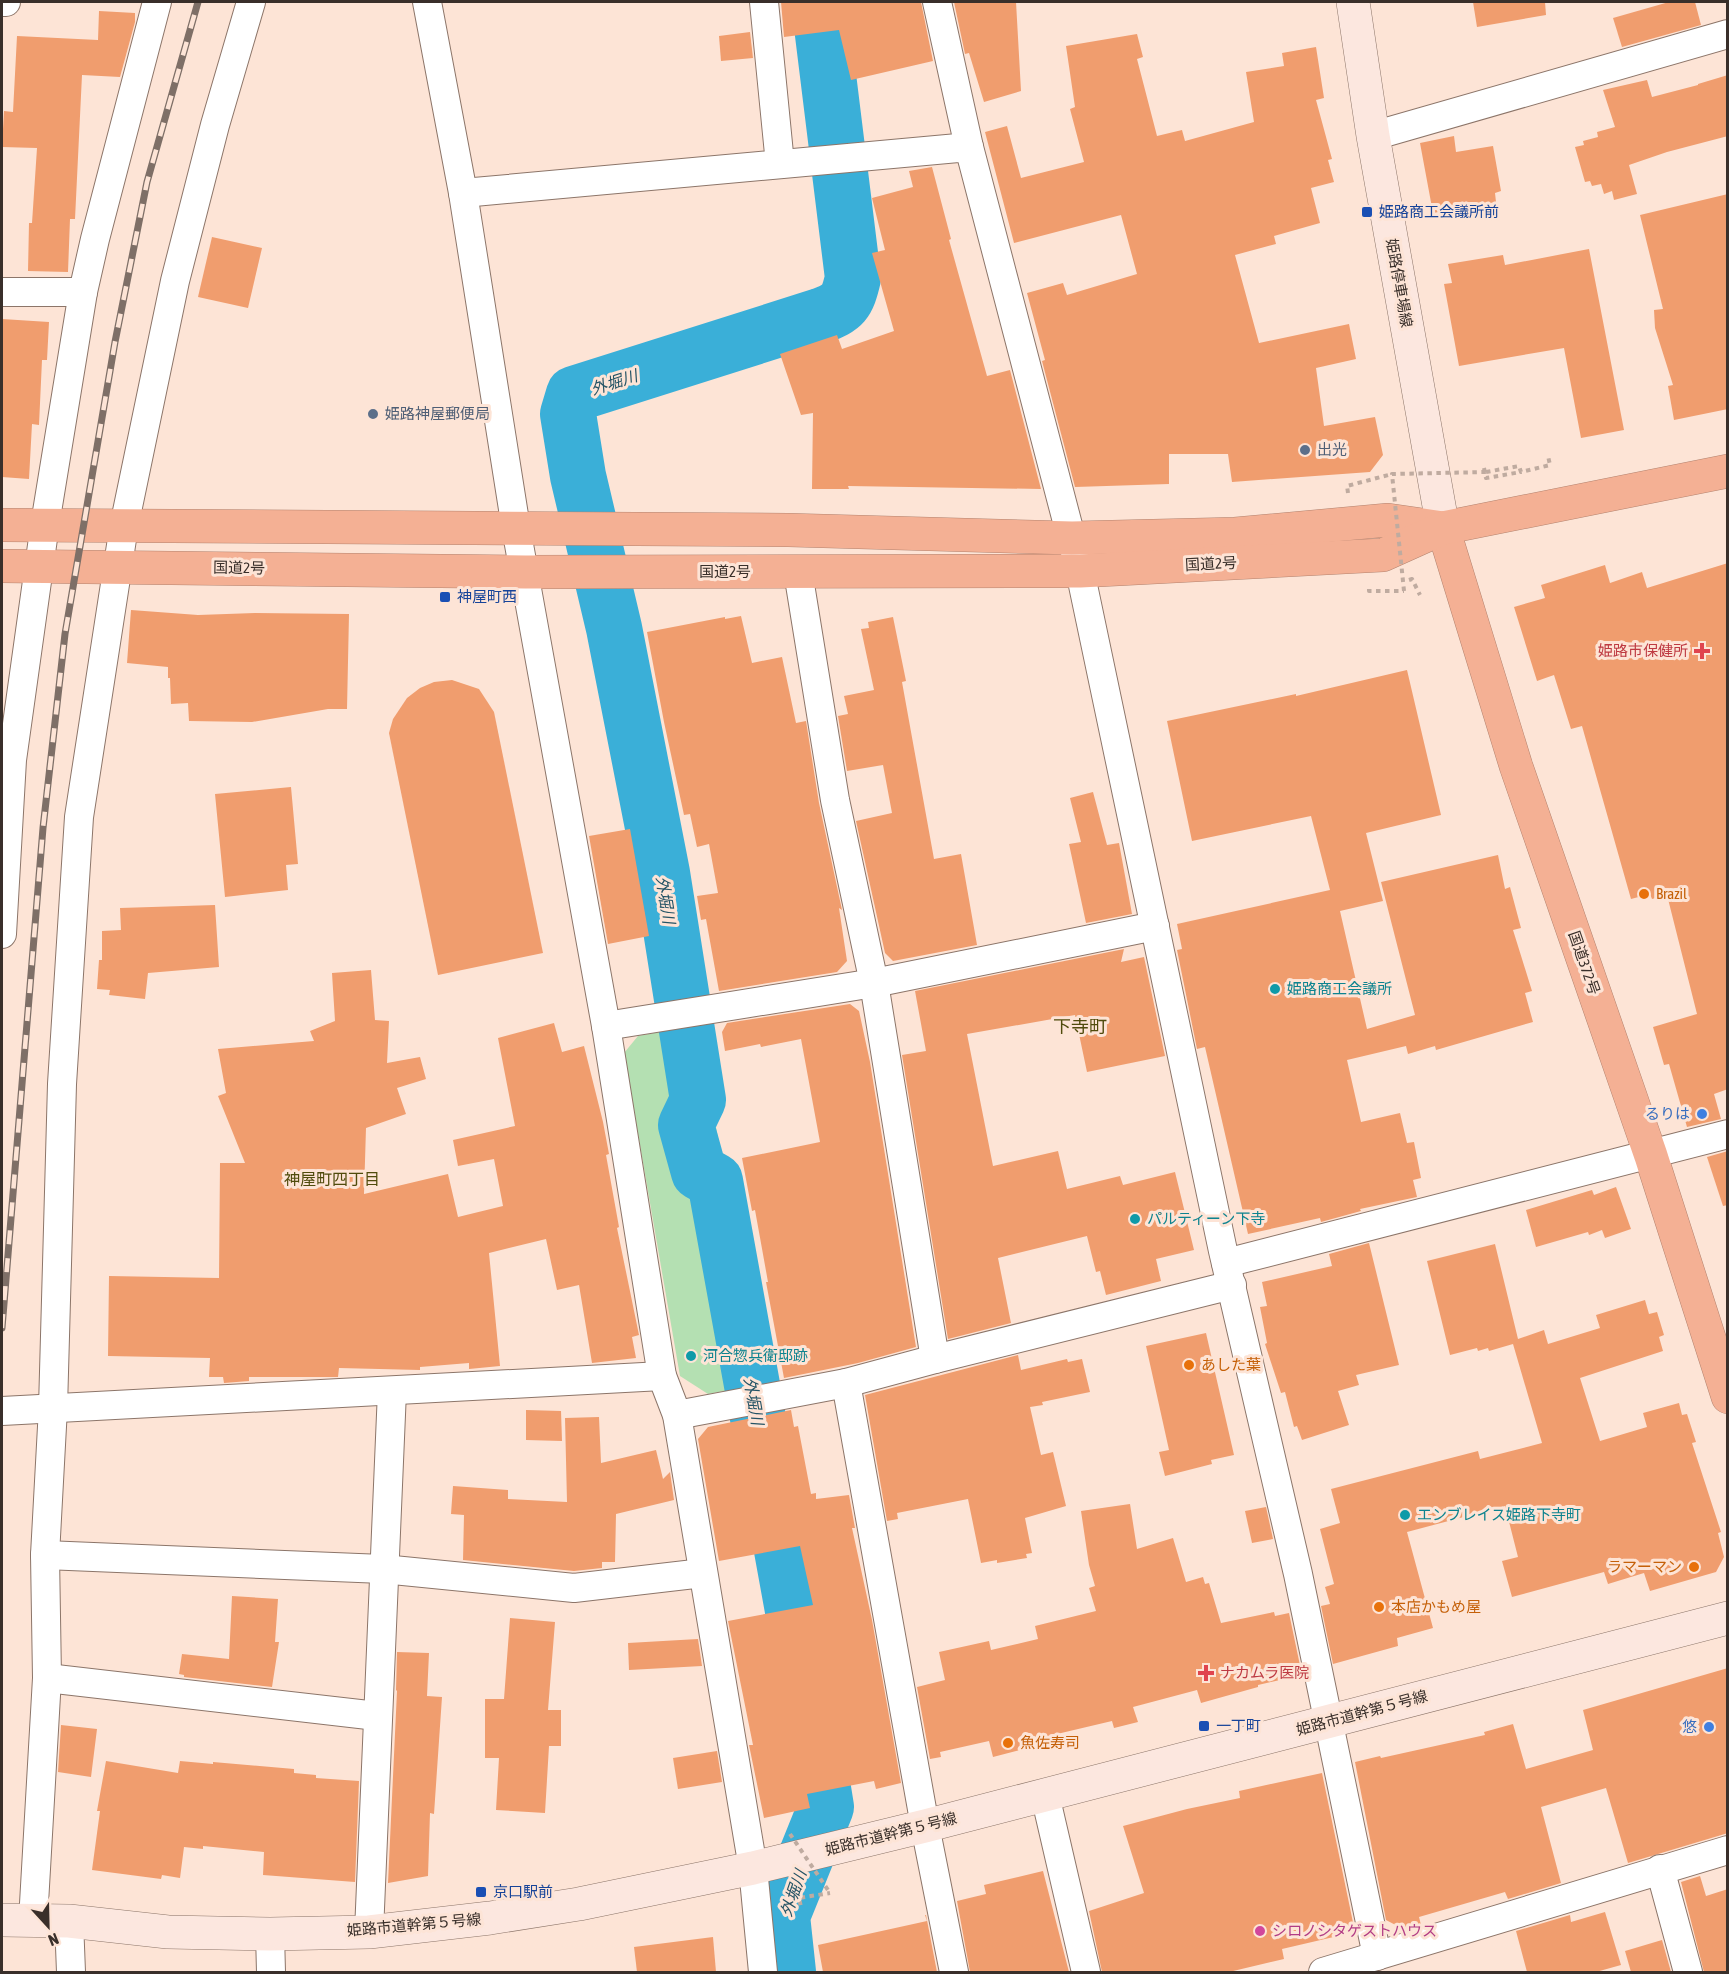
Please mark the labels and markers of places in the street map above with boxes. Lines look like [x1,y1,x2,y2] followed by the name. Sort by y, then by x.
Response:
[1379,203,1499,220] place label: 姫路商工会議所前
[1360,205,1374,219] marker: 姫路商工会議所前
[385,405,490,422] place label: 姫路神屋郵便局
[366,407,380,421] marker: 姫路神屋郵便局
[1317,441,1347,458] place label: 出光
[1298,443,1312,457] marker: 出光
[457,588,517,605] place label: 神屋町西
[438,590,452,604] marker: 神屋町西
[1598,642,1688,659] place label: 姫路市保健所
[1693,642,1711,660] marker: 姫路市保健所
[1656,885,1687,902] place label: Brazil
[1637,887,1651,901] marker: Brazil
[1287,980,1392,997] place label: 姫路商工会議所
[1268,982,1282,996] marker: 姫路商工会議所
[1645,1105,1690,1122] place label: るりは
[1695,1107,1709,1121] marker: るりは
[1147,1210,1265,1227] place label: パルティーン下寺
[1128,1212,1142,1226] marker: パルティーン下寺
[703,1347,808,1364] place label: 河合惣兵衛邸跡
[684,1349,698,1363] marker: 河合惣兵衛邸跡
[1201,1356,1261,1373] place label: あした葉
[1182,1358,1196,1372] marker: あした葉
[1417,1506,1581,1523] place label: エンブレイス姫路下寺町
[1398,1508,1412,1522] marker: エンブレイス姫路下寺町
[1607,1558,1682,1575] place label: ラマーマン
[1687,1560,1701,1574] marker: ラマーマン
[1391,1598,1481,1615] place label: 本店かもめ屋
[1372,1600,1386,1614] marker: 本店かもめ屋
[1197,1664,1215,1682] marker: ナカムラ医院
[1220,1664,1309,1681] place label: ナカムラ医院
[1216,1717,1261,1734] place label: 一丁町
[1682,1718,1697,1735] place label: 悠
[1197,1719,1211,1733] marker: 一丁町
[1702,1720,1716,1734] marker: 悠
[1020,1734,1080,1751] place label: 魚佐寿司
[1001,1736,1015,1750] marker: 魚佐寿司
[493,1883,553,1900] place label: 京口駅前
[474,1885,488,1899] marker: 京口駅前
[1272,1922,1437,1939] place label: シロノシタゲストハウス
[1253,1924,1267,1938] marker: シロノシタゲストハウス

